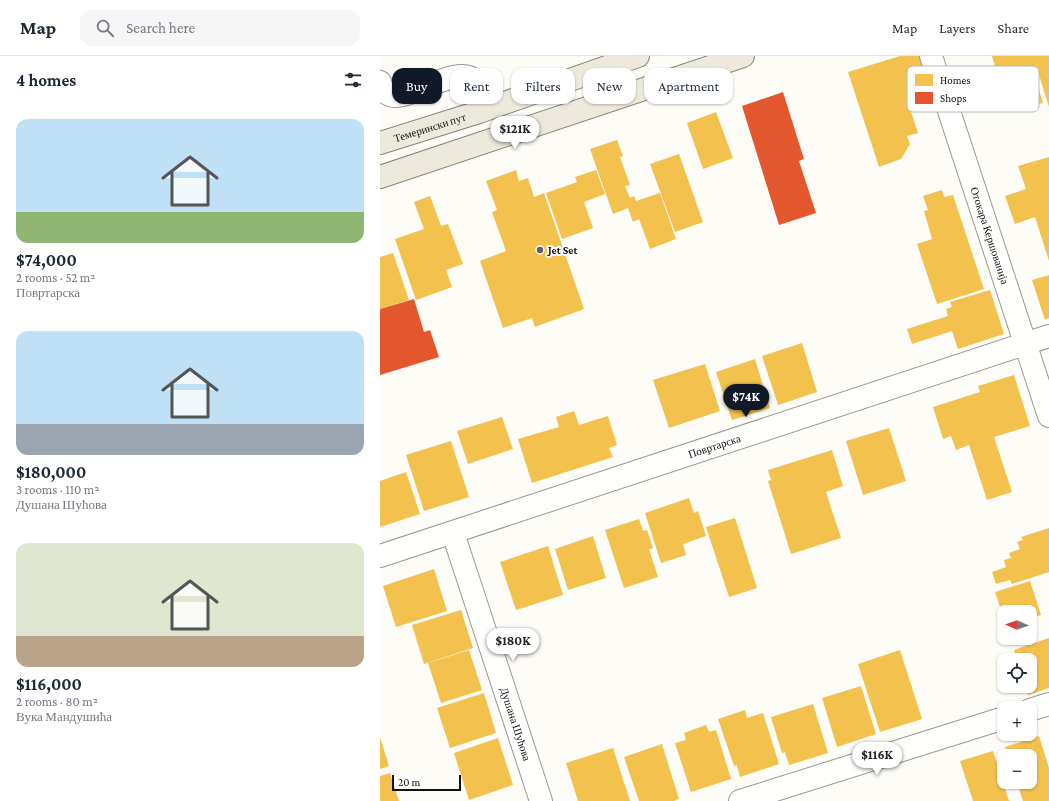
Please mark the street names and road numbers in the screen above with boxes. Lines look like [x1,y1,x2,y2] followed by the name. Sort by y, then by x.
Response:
[392,111,467,144] street label: Темерински пут
[968,185,1011,286] street label: Отокара Кершованија
[687,432,742,460] street label: Повртарска
[498,686,533,762] street label: Душана Шућова

